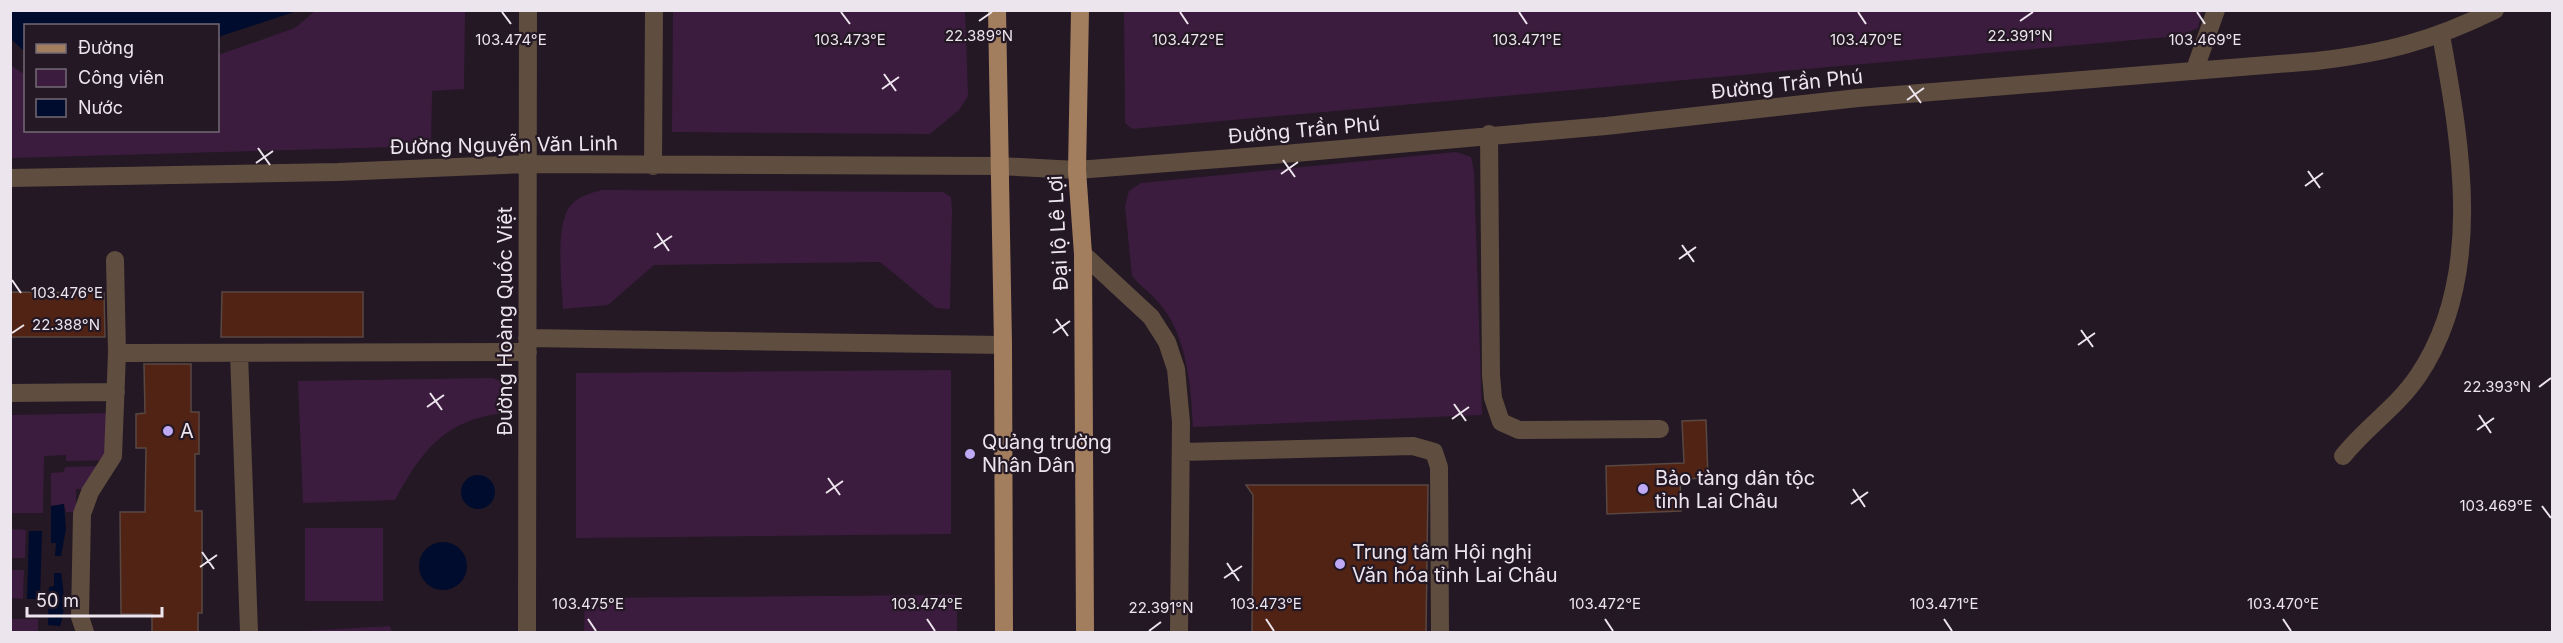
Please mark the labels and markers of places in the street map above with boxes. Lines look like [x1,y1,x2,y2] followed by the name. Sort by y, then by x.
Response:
[180,419,194,443] place label: A
[161,424,175,438] marker: A
[982,430,1112,477] place label: Quảng trường Nhân Dân
[963,447,977,461] marker: Quảng trường Nhân Dân
[1655,466,1815,513] place label: Bảo tàng dân tộc tỉnh Lai Châu
[1636,482,1650,496] marker: Bảo tàng dân tộc tỉnh Lai Châu
[1352,540,1557,587] place label: Trung tâm Hội nghị Văn hóa tỉnh Lai Châu
[1333,557,1347,571] marker: Trung tâm Hội nghị Văn hóa tỉnh Lai Châu

